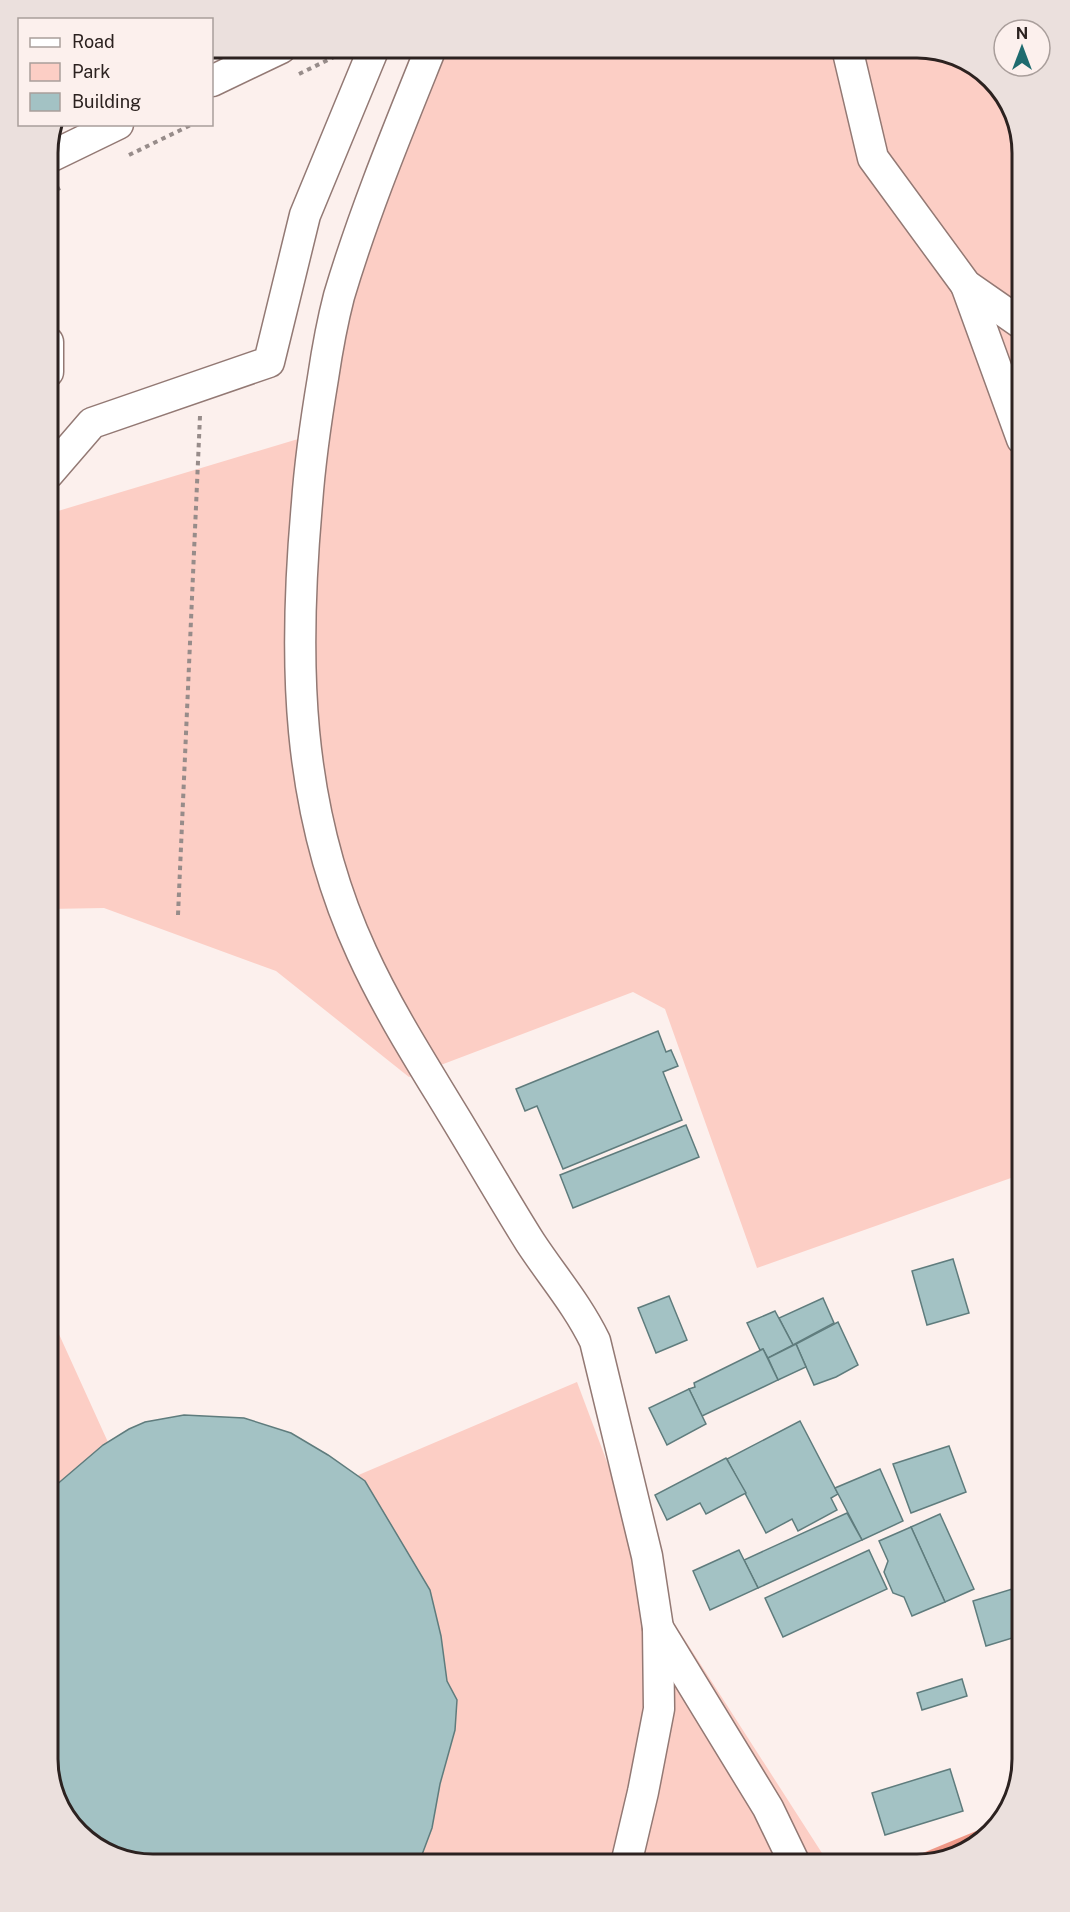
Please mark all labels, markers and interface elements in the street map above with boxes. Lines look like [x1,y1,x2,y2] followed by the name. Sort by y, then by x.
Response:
[18,18,213,126] legend
[992,18,1052,78] north arrow
[1016,24,1028,43] text: N
[72,31,115,52] text: Road
[72,61,110,82] text: Park
[72,91,141,112] text: Building

